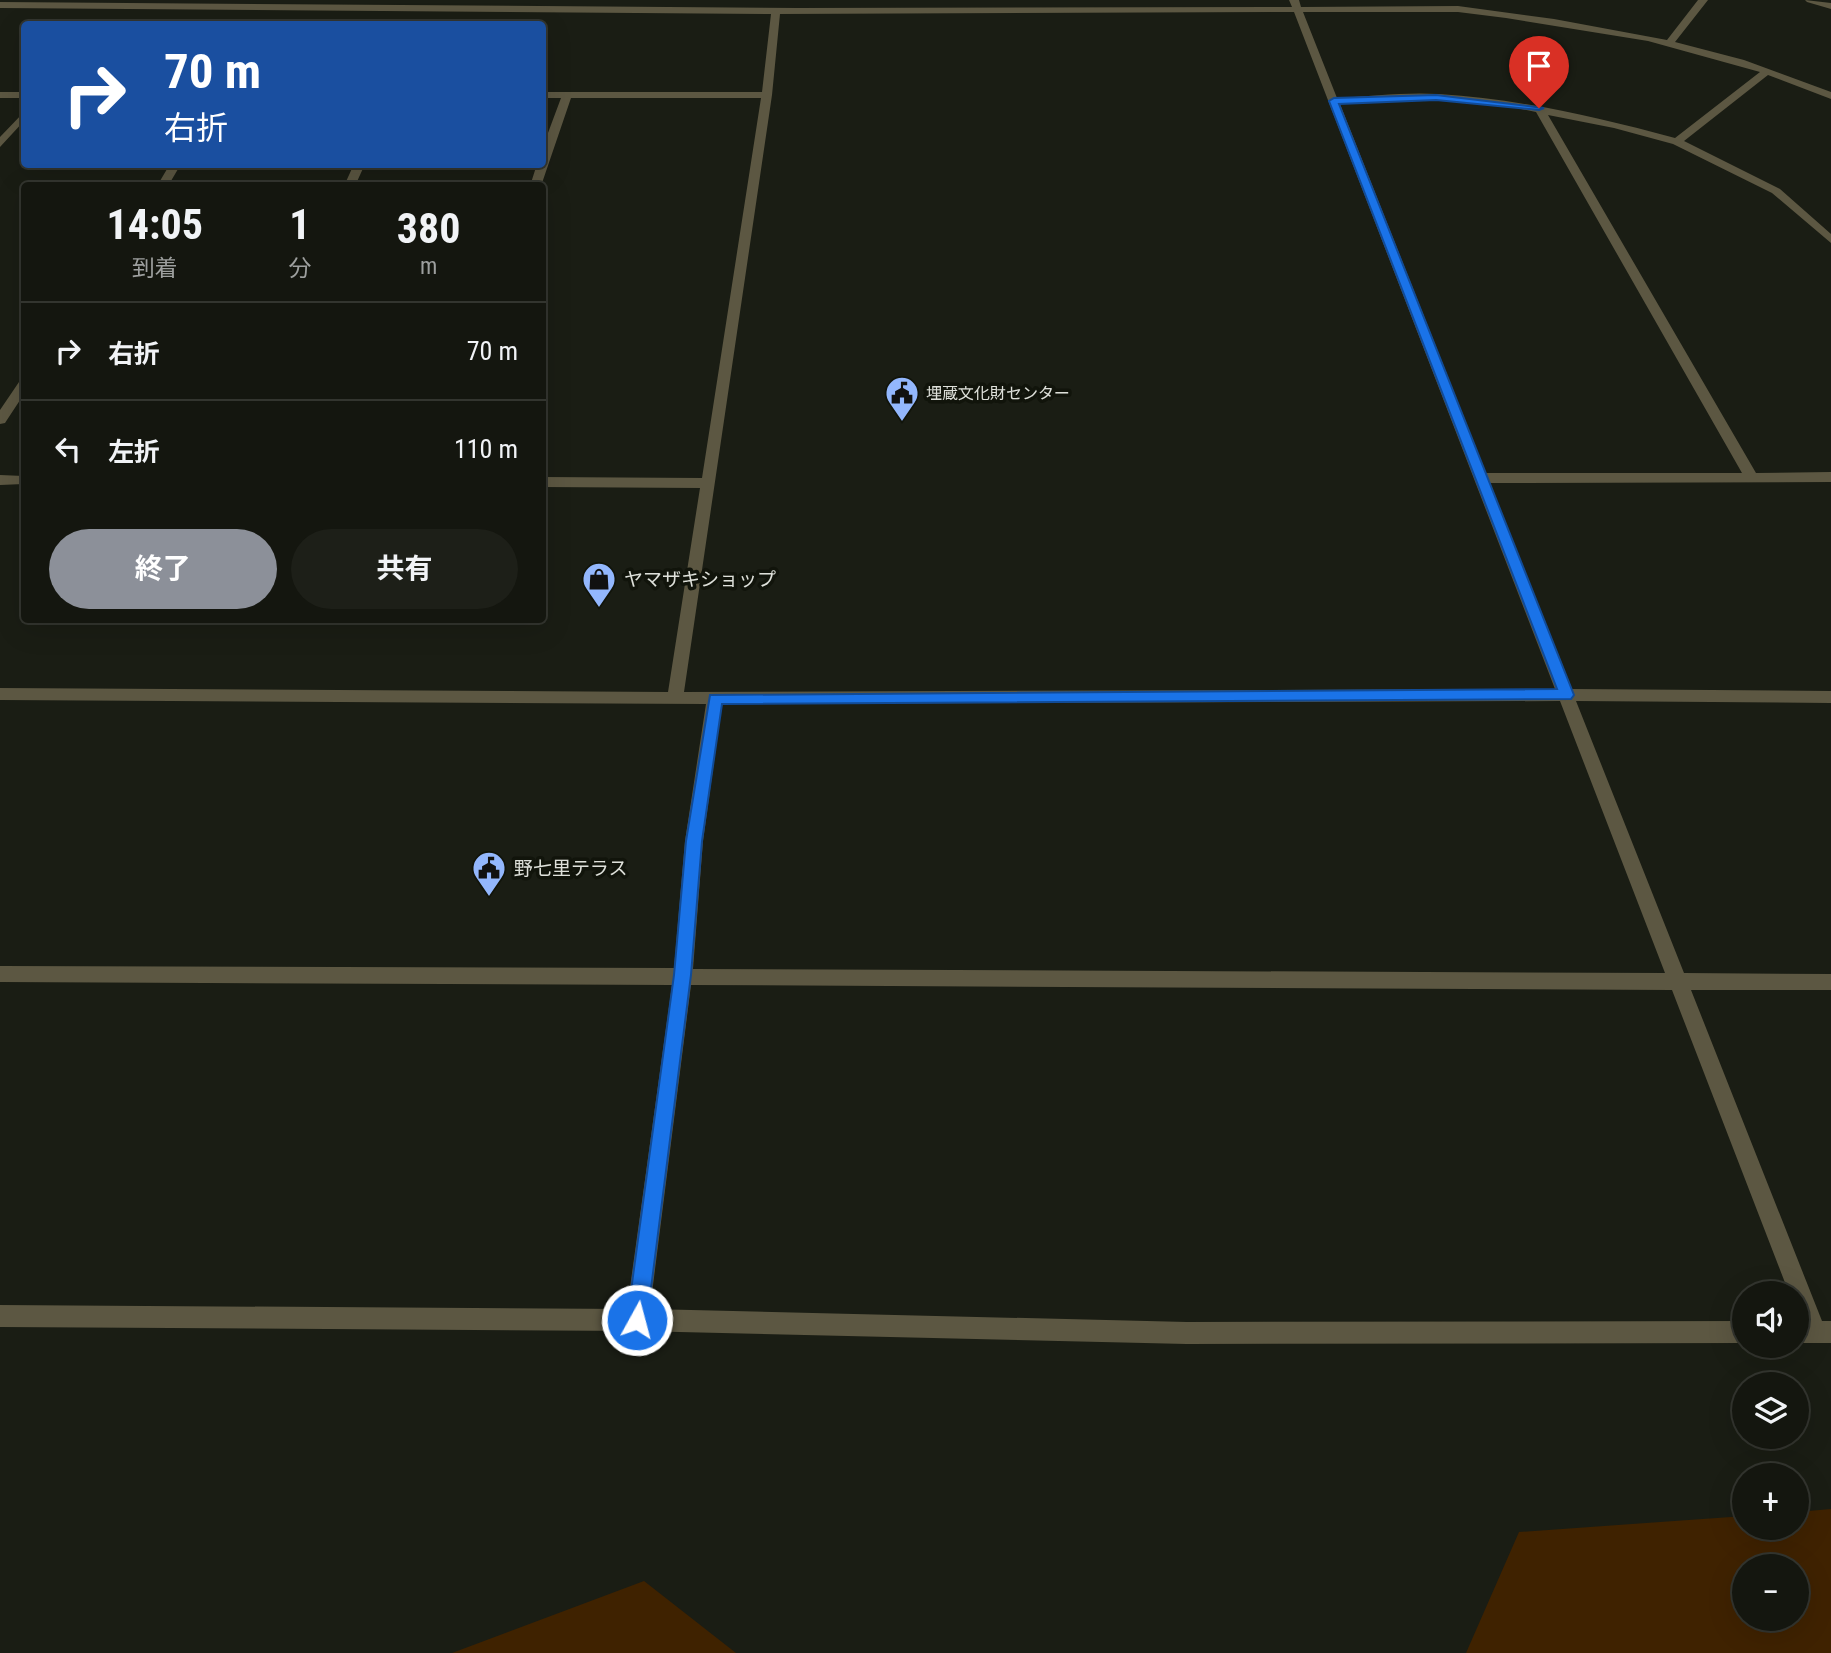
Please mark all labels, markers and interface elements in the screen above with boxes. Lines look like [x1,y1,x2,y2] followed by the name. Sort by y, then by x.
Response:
[1509,36,1569,108] pin
[164,43,261,100] text: 70 m
[1520,47,1558,85] icon: arrive
[49,49,140,140] icon: right
[164,109,228,147] text: 右折
[106,200,203,249] text: 14:05
[289,200,310,249] text: 1
[397,204,460,253] text: 380
[420,253,437,280] text: m
[132,255,178,282] text: 到着
[288,255,311,282] text: 分
[49,332,87,370] icon: right
[467,336,518,366] text: 70 m
[108,339,160,369] text: 右折
[883,374,921,423] public building icon: 埋蔵文化財センター
[926,384,1070,403] place label: 埋蔵文化財センター
[49,430,87,468] icon: left
[454,434,518,464] text: 110 m
[108,437,160,467] text: 左折
[49,529,277,609] button: 終了
[291,529,518,609] button: 共有
[580,560,618,609] shop icon: ヤマザキショップ
[624,568,776,591] place label: ヤマザキショップ
[470,849,508,898] public building icon: 野七里テラス
[514,857,628,880] place label: 野七里テラス
[1732,1281,1809,1631] map controls
[1732,1281,1809,1358] button: sound
[600,1283,674,1357] position arrow
[1732,1372,1809,1449] button: layers
[1732,1463,1809,1540] button: +
[1732,1554,1809,1631] button: −

